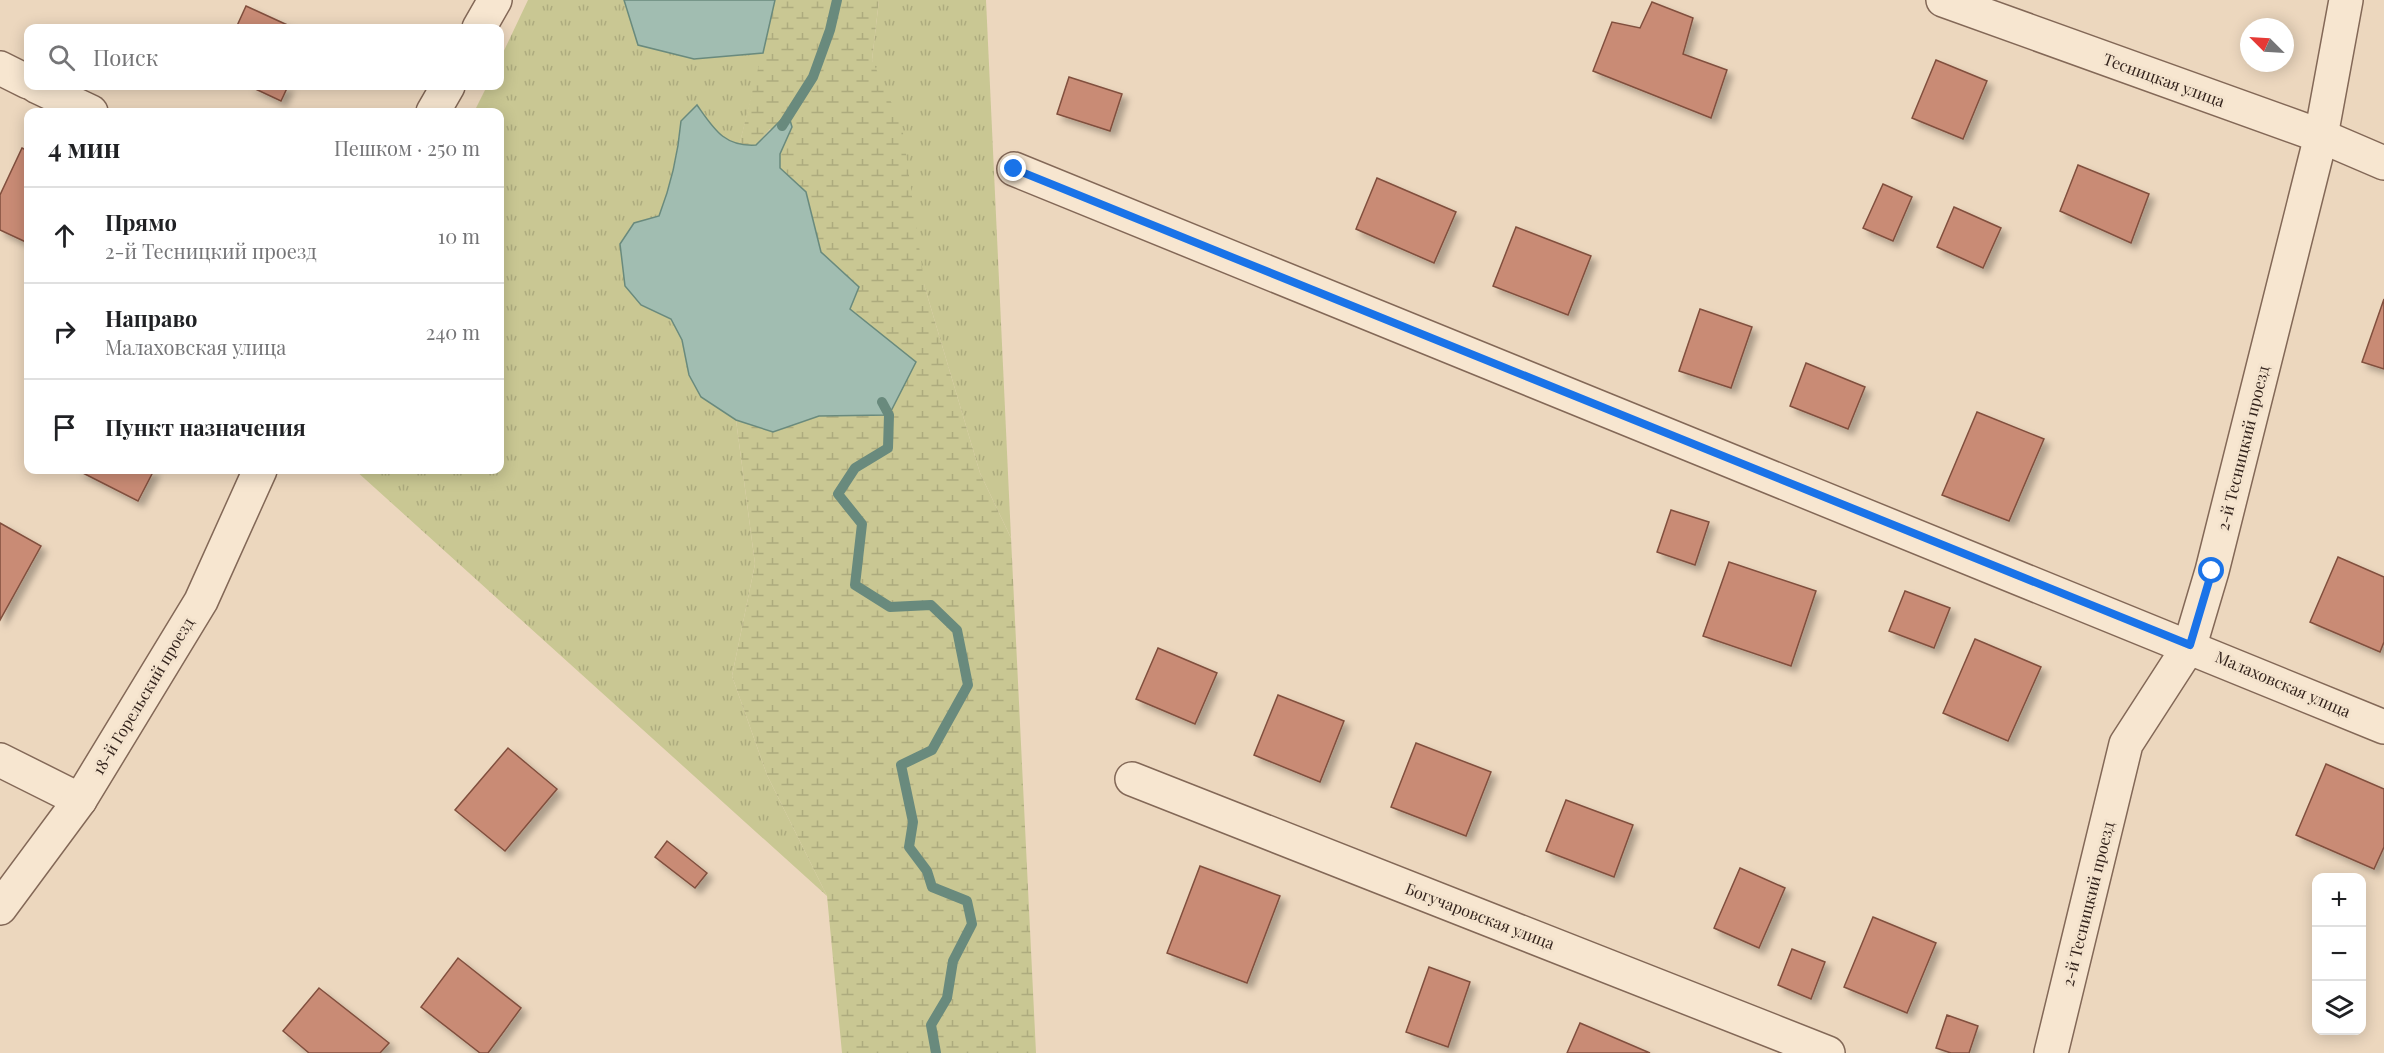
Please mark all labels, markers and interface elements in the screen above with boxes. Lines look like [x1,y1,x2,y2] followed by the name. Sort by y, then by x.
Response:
[2240,18,2294,72] north arrow
[24,24,504,90] search box
[45,41,78,74] icon: search
[93,42,158,72] text: Поиск
[2101,48,2228,111] street label: Тесницкая улица
[48,130,120,165] text: 4 мин
[334,134,480,161] text: Пешком · 250 m
[1000,155,1026,181] route end
[105,207,177,237] text: Прямо
[48,219,81,252] icon: ahead
[438,222,480,249] text: 10 m
[105,237,317,264] text: 2-й Тесницкий проезд
[105,303,198,333] text: Направо
[48,315,81,348] icon: right
[426,318,480,345] text: 240 m
[105,333,286,360] text: Малаховская улица
[2212,363,2273,533] street label: 2-й Тесницкий проезд
[48,411,81,444] icon: arrive
[105,412,306,442] text: Пункт назначения
[2198,557,2224,583] route start
[87,613,198,778] street label: 18-й Горельский проезд
[2212,646,2354,722] street label: Малаховская улица
[2057,819,2118,989] street label: 2-й Тесницкий проезд
[2312,873,2366,1035] map controls
[2312,873,2366,927] button: +
[1403,877,1558,954] street label: Богучаровская улица
[2312,927,2366,981] button: −
[2312,981,2366,1035] button: layers

